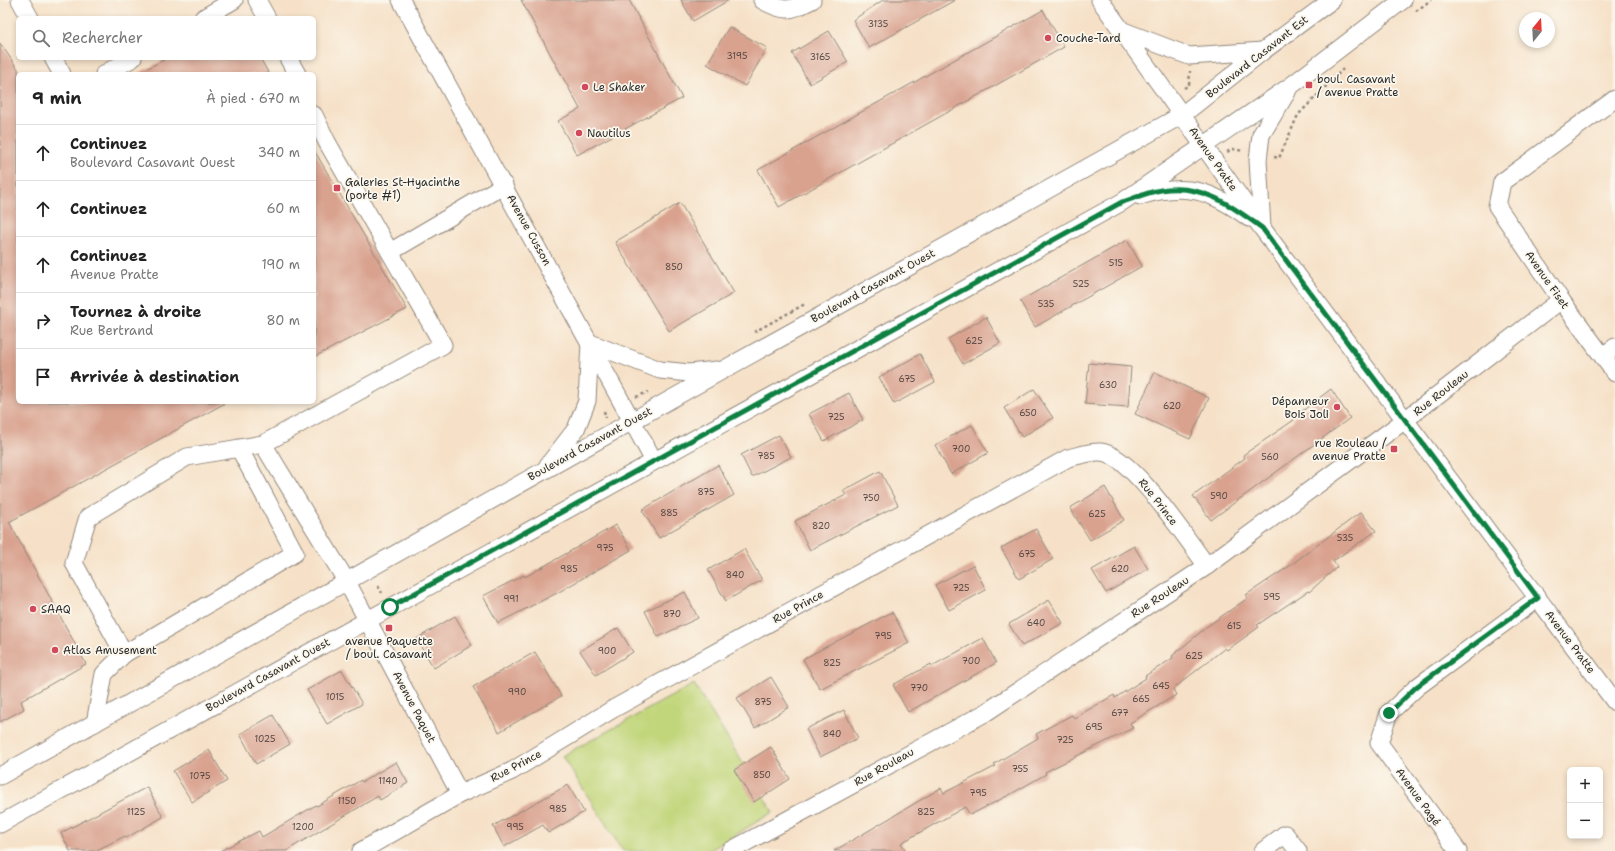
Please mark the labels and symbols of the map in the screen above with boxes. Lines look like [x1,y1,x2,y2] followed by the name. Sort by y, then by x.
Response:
[1203,12,1311,102] street label: Boulevard Casavant Est
[1519,12,1555,48] north arrow
[868,18,888,30] house number: 3135
[1056,31,1121,46] place label: Couche-Tard
[1043,33,1053,43] marker: Couche-Tard
[727,50,747,62] house number: 3195
[810,51,830,63] house number: 3165
[1317,72,1399,100] place label: boul. Casavant / avenue Pratte
[593,80,646,95] place label: Le Shaker
[1304,80,1314,90] marker: boul. Casavant / avenue Pratte
[580,82,590,92] marker: Le Shaker
[1185,124,1241,194] street label: Avenue Pratte
[587,126,631,141] place label: Nautilus
[574,128,584,138] marker: Nautilus
[345,175,460,203] place label: Galeries St-Hyacinthe (porte #1)
[332,183,342,193] marker: Galeries St-Hyacinthe (porte #1)
[503,192,555,268] street label: Avenue Cusson
[808,245,938,326] street label: Boulevard Casavant Ouest
[1521,248,1573,312] street label: Avenue Fiset
[1109,257,1123,269] house number: 515
[665,261,683,273] house number: 850
[1073,278,1089,290] house number: 525
[1038,298,1054,310] house number: 535
[965,335,983,347] house number: 625
[1410,367,1472,419] street label: Rue Rouleau
[899,373,915,385] house number: 675
[1099,379,1117,391] house number: 630
[1272,394,1329,422] place label: Dépanneur Bois Joli
[1163,400,1181,412] house number: 620
[1332,402,1342,412] marker: Dépanneur Bois Joli
[525,403,655,484] street label: Boulevard Casavant Ouest
[1019,407,1037,419] house number: 650
[827,411,845,423] house number: 725
[1312,436,1387,464] place label: rue Rouleau / avenue Pratte
[952,443,970,455] house number: 700
[1389,444,1399,454] marker: rue Rouleau / avenue Pratte
[757,450,775,462] house number: 785
[1261,451,1279,463] house number: 560
[1135,475,1181,529] street label: Rue Prince
[697,486,715,498] house number: 875
[1210,490,1228,502] house number: 590
[862,492,880,504] house number: 750
[660,507,678,519] house number: 885
[1088,508,1106,520] house number: 625
[812,520,830,532] house number: 820
[1337,532,1353,544] house number: 535
[596,542,614,554] house number: 975
[1019,548,1035,560] house number: 675
[560,563,578,575] house number: 985
[1111,563,1129,575] house number: 620
[726,569,744,581] house number: 840
[1128,573,1192,621] street label: Rue Rouleau
[952,582,970,594] house number: 725
[770,587,826,627] street label: Rue Prince
[1264,591,1280,603] house number: 595
[503,593,519,605] house number: 991
[381,598,399,616] route start
[41,602,71,617] place label: SAAQ
[28,604,38,614] marker: SAAQ
[1541,607,1599,677] street label: Avenue Pratte
[663,608,681,620] house number: 870
[1027,617,1045,629] house number: 640
[1227,620,1241,632] house number: 615
[384,623,394,633] marker: avenue Paquette / boul. Casavant
[874,630,892,642] house number: 795
[203,634,333,715] street label: Boulevard Casavant Ouest
[345,634,433,662] place label: avenue Paquette / boul. Casavant
[63,643,157,658] place label: Atlas Amusement
[50,645,60,655] marker: Atlas Amusement
[598,645,616,657] house number: 900
[1185,650,1203,662] house number: 625
[962,655,980,667] house number: 700
[823,657,841,669] house number: 825
[389,669,439,745] street label: Avenue Paquet
[1152,680,1170,692] house number: 645
[910,682,928,694] house number: 770
[508,686,526,698] house number: 990
[326,691,344,703] house number: 1015
[1132,693,1150,705] house number: 665
[754,696,772,708] house number: 875
[1380,704,1398,722] route end
[1111,707,1129,719] house number: 677
[1085,721,1103,733] house number: 695
[823,728,841,740] house number: 840
[255,733,275,745] house number: 1025
[1056,734,1074,746] house number: 725
[851,744,917,790] street label: Rue Rouleau
[488,746,544,786] street label: Rue Prince
[1012,763,1028,775] house number: 755
[1392,765,1444,829] street label: Avenue Pagé
[753,769,771,781] house number: 850
[190,770,210,782] house number: 1075
[378,775,398,787] house number: 1140
[969,787,987,799] house number: 795
[338,795,356,807] house number: 1150
[549,803,567,815] house number: 985
[127,806,145,818] house number: 1125
[917,806,935,818] house number: 825
[292,821,314,833] house number: 1200
[506,821,524,833] house number: 995

